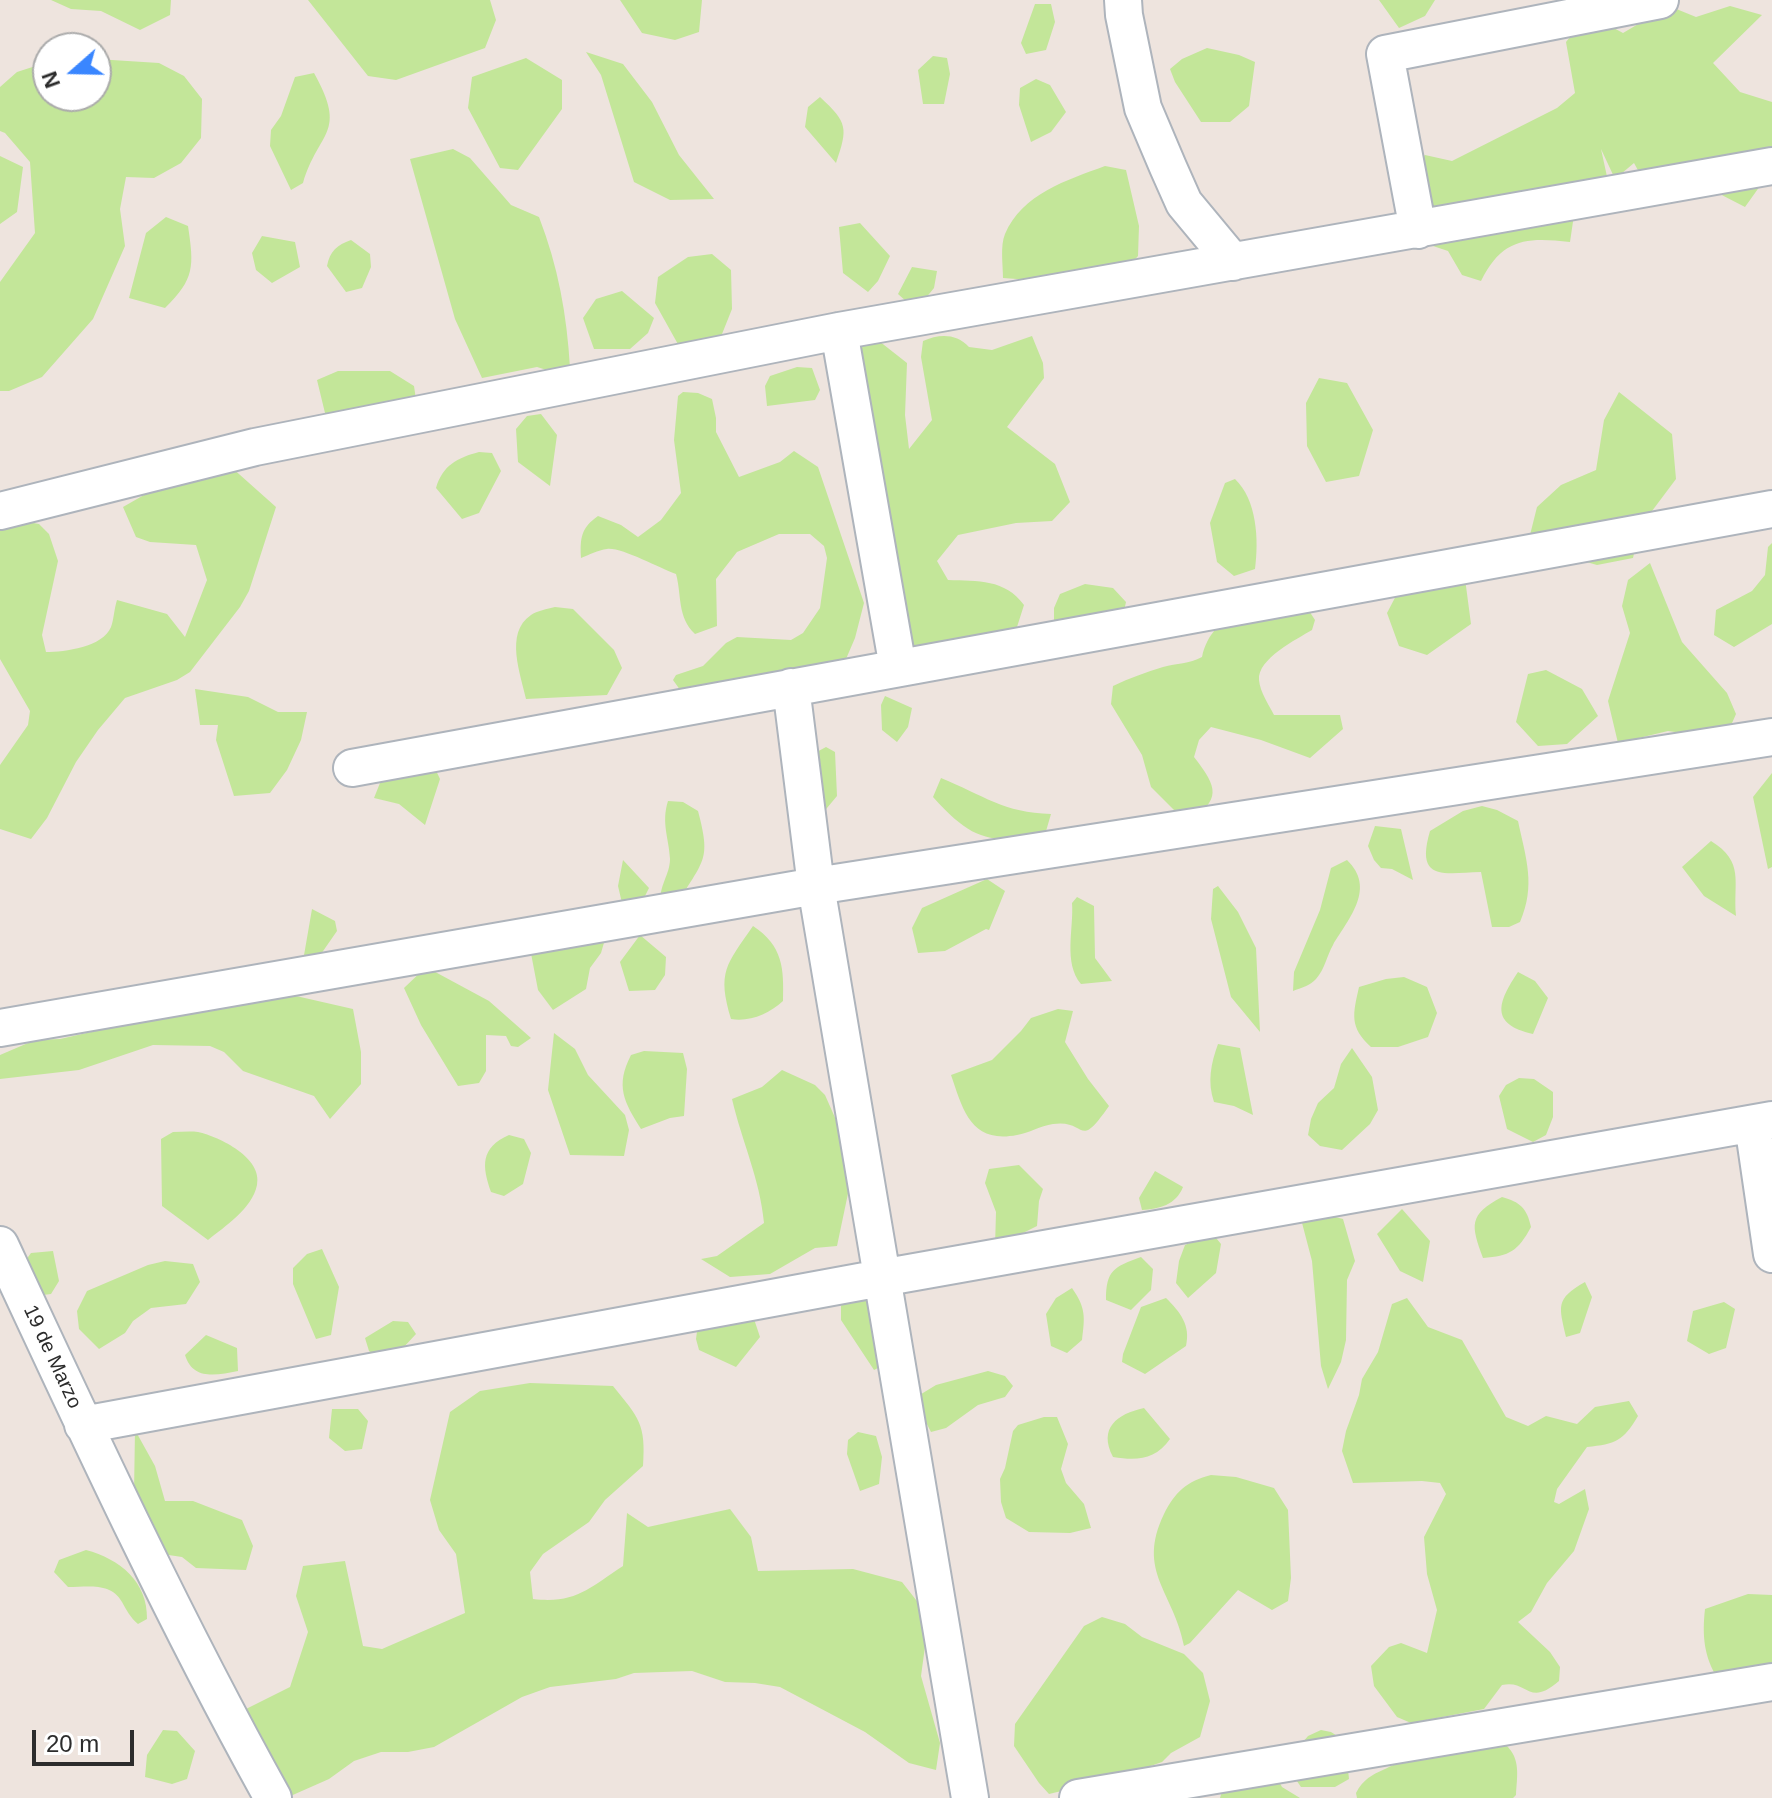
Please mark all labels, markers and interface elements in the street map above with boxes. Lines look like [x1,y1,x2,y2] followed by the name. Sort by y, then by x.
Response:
[32,32,112,112] north arrow
[36,68,65,91] text: N
[18,1302,86,1412] street label: 19 de Marzo
[36,1714,138,1764] scale bar
[46,1730,99,1757] text: 20 m

